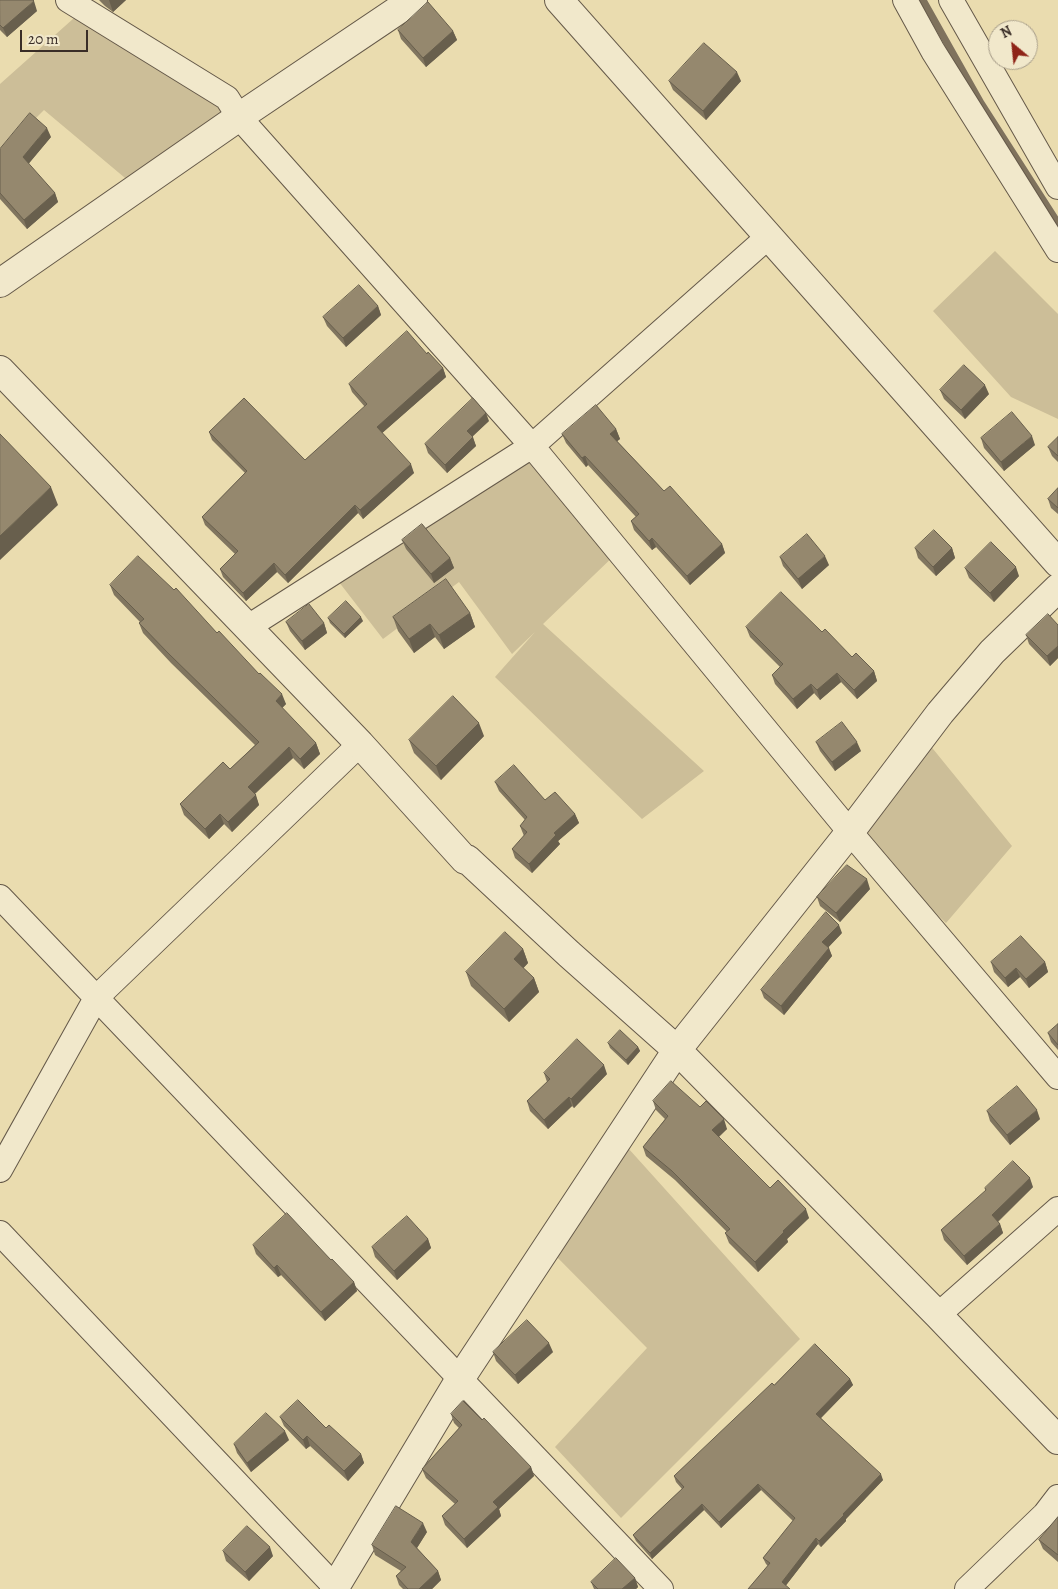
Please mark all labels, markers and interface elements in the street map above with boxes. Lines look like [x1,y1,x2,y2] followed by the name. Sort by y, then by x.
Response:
[22,20,90,52] scale bar
[988,20,1038,70] north arrow
[997,21,1015,43] text: N
[28,29,59,49] text: 20 m

